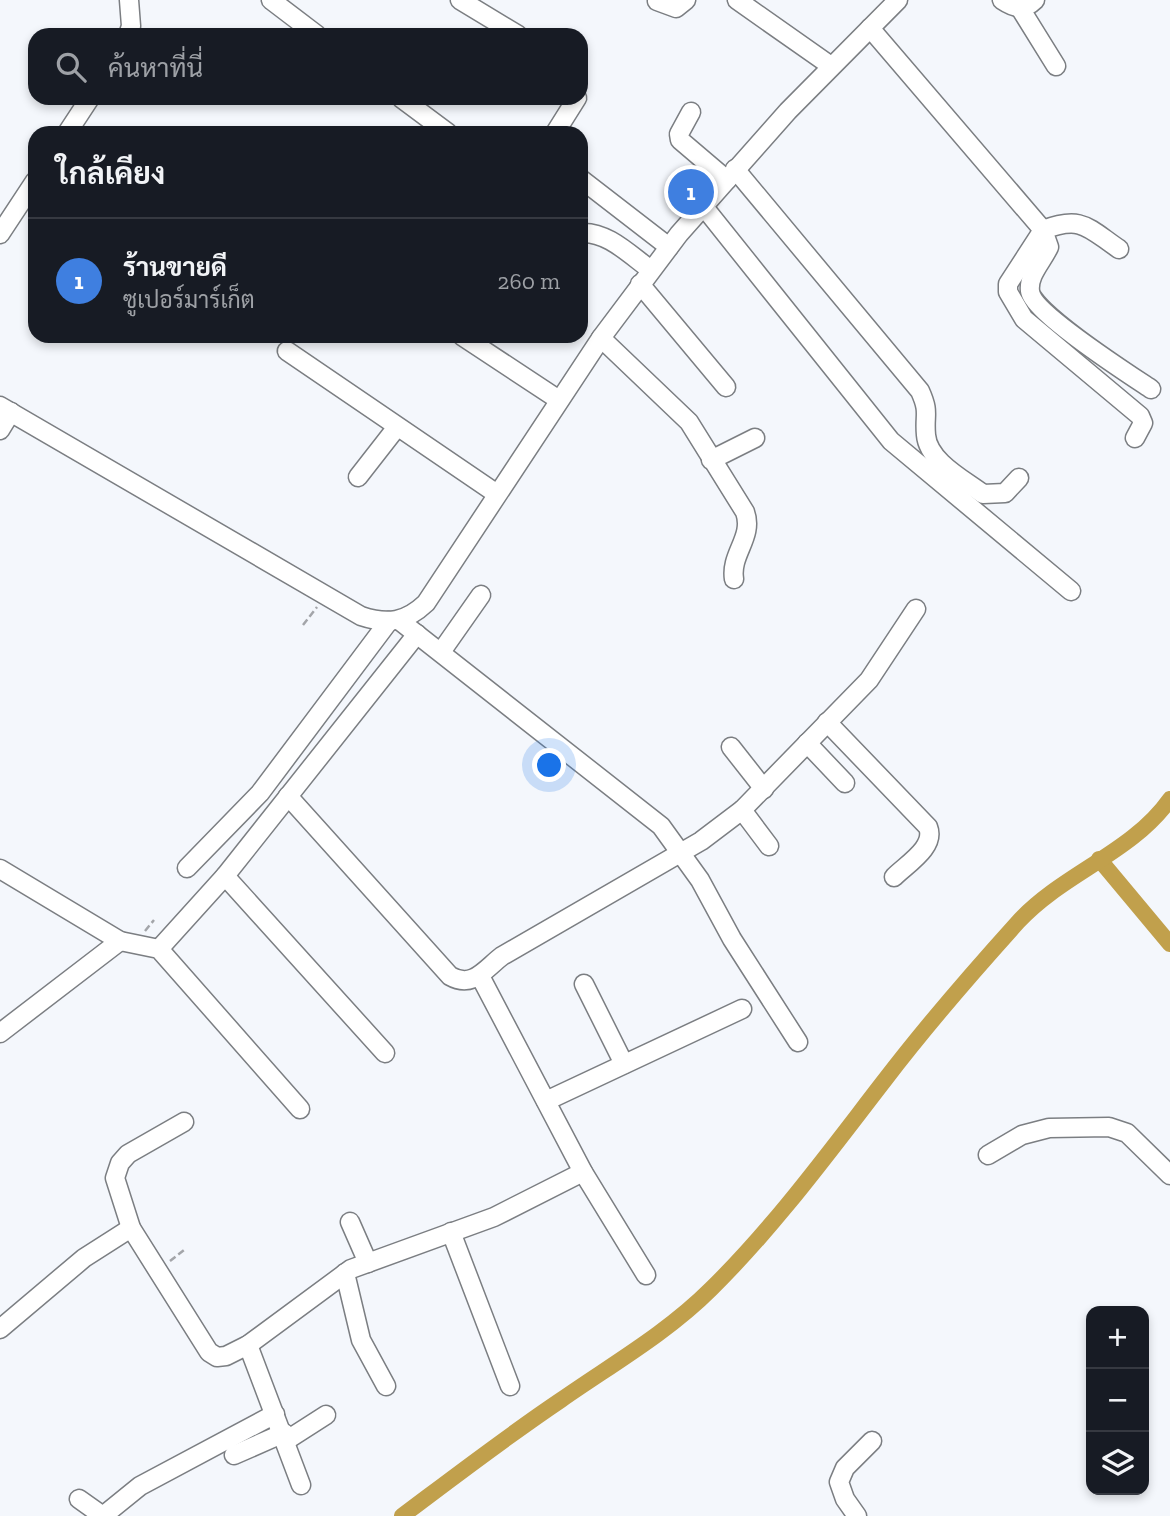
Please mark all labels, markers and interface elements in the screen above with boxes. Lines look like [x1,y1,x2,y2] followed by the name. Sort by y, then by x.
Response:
[28,28,588,105] search box
[52,48,90,86] icon: search
[108,52,203,84] text: ค้นหาที่นี่
[56,156,165,192] text: ใกล้เคียง
[668,166,714,218] pin: 1
[123,251,227,283] text: ร้านขายดี
[74,267,84,295] text: 1
[498,267,560,295] text: 260 m
[123,286,255,314] text: ซูเปอร์มาร์เก็ต
[532,748,566,782] your location
[1086,1306,1149,1495] map controls
[1086,1306,1149,1369] button: +
[1086,1369,1149,1432] button: −
[1086,1432,1149,1495] button: layers

